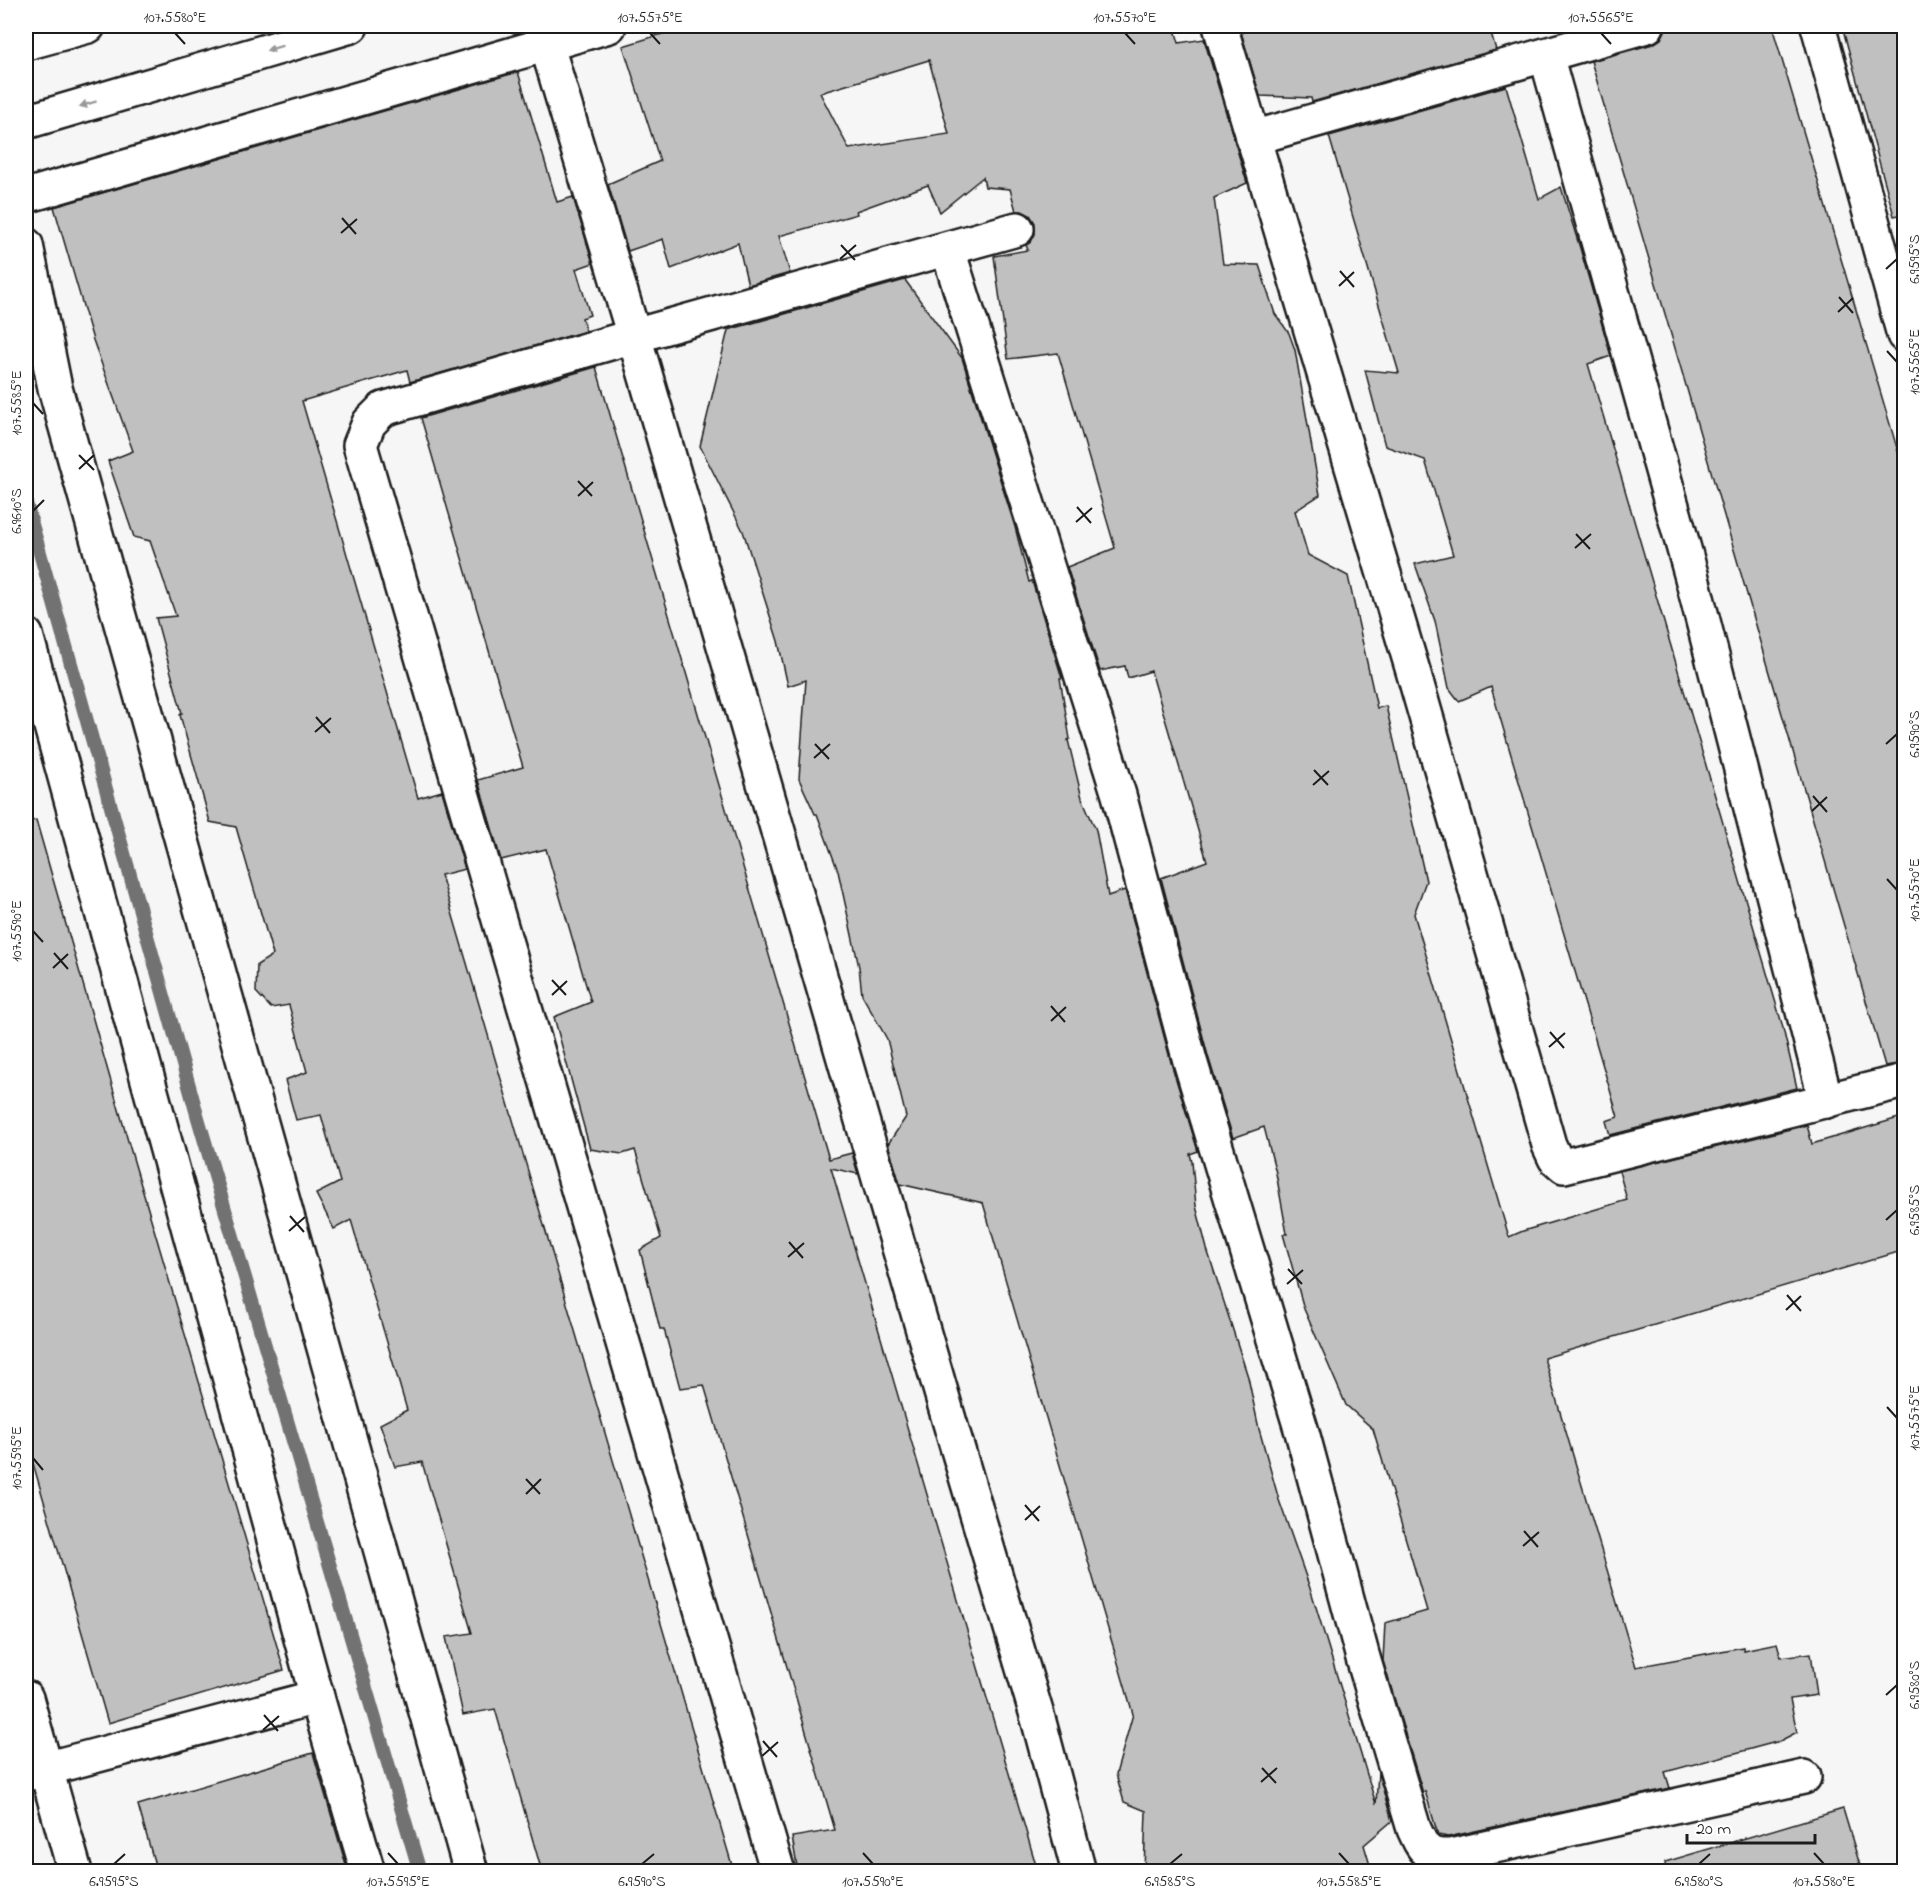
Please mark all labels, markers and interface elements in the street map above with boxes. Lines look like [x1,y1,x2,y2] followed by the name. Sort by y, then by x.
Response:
[144,7,206,29] text: 107.5580°E
[617,7,683,29] text: 107.5575°E
[1093,7,1157,29] text: 107.5570°E
[1568,7,1634,29] text: 107.5565°E
[266,44,284,53] one-way arrow
[79,100,97,109] one-way arrow
[1904,234,1926,284] text: 6.9595°S
[1904,329,1926,395] text: 107.5565°E
[6,371,28,435] text: 107.5585°E
[6,488,28,534] text: 6.9610°S
[1904,710,1926,758] text: 6.9590°S
[1904,858,1926,922] text: 107.5570°E
[6,900,28,962] text: 107.5590°E
[1904,1184,1926,1235] text: 6.9585°S
[1904,1385,1926,1451] text: 107.5575°E
[6,1426,28,1490] text: 107.5595°E
[1904,1660,1926,1709] text: 6.9580°S
[1687,1807,1814,1845] scale bar
[1696,1817,1731,1843] text: 20 m
[89,1871,139,1893] text: 6.9595°S
[366,1871,430,1893] text: 107.5595°E
[618,1871,666,1893] text: 6.9590°S
[842,1871,904,1893] text: 107.5590°E
[1145,1871,1196,1893] text: 6.9585°S
[1317,1871,1381,1893] text: 107.5585°E
[1675,1871,1724,1893] text: 6.9580°S
[1793,1871,1855,1893] text: 107.5580°E

